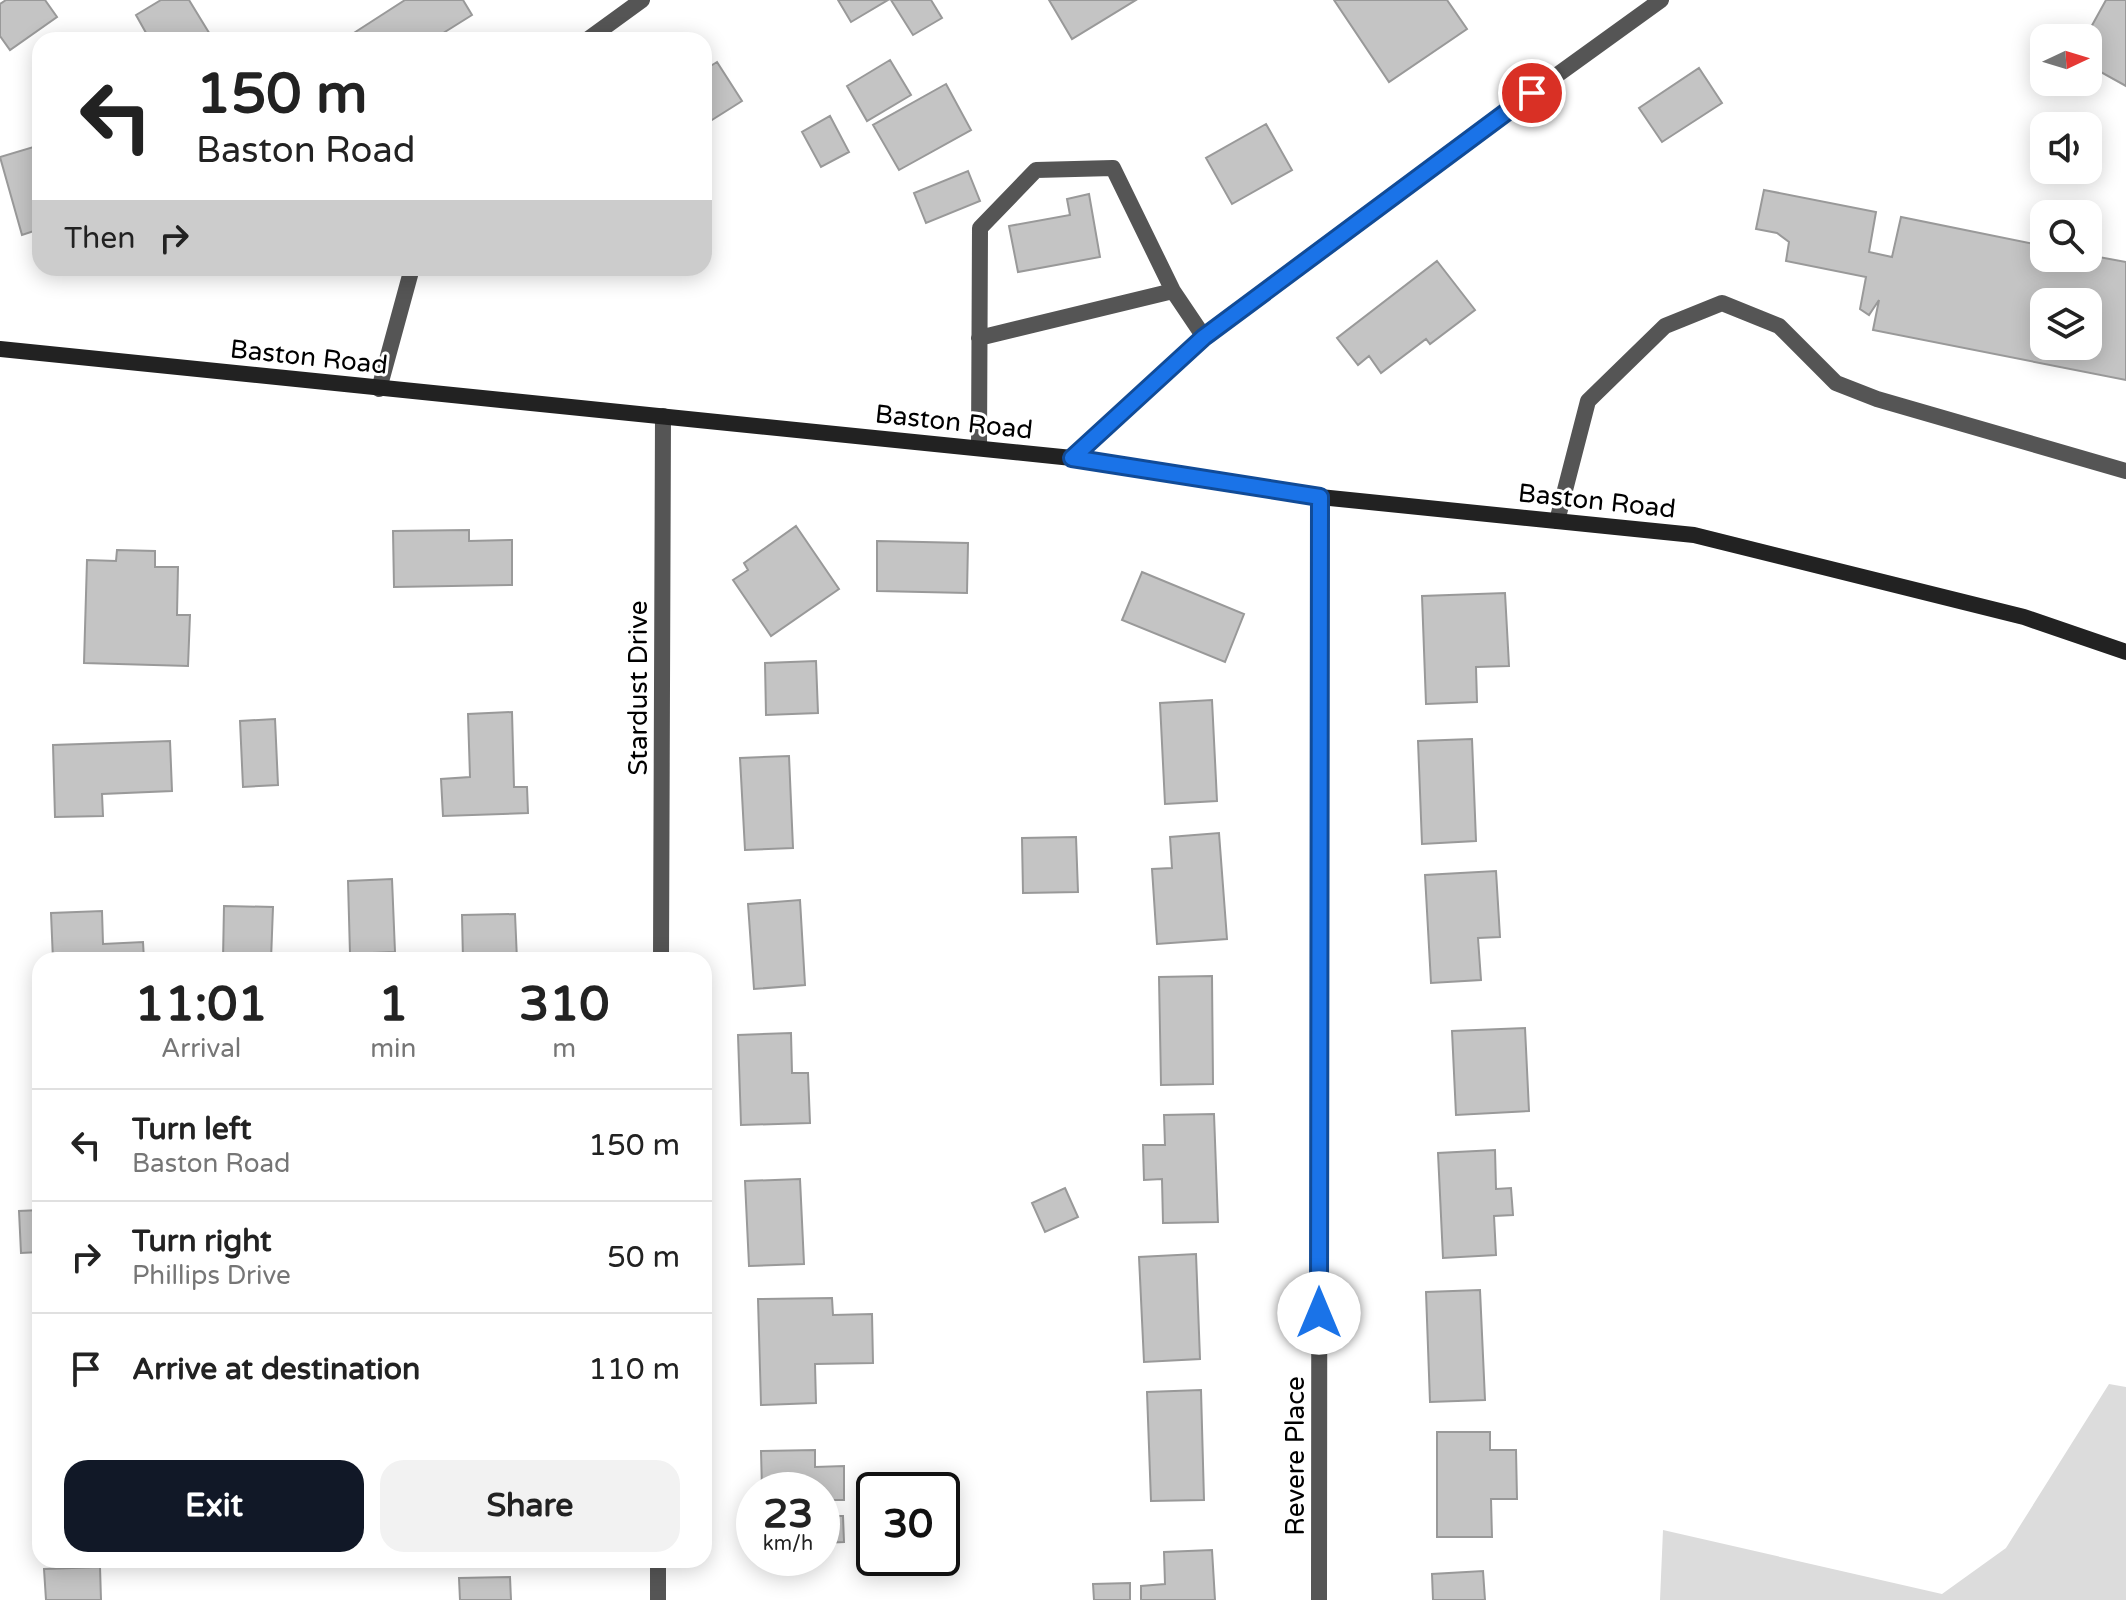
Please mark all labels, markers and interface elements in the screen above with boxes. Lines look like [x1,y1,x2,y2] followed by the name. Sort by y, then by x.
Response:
[2030,24,2102,96] north arrow
[2030,24,2102,360] map controls
[1498,59,1566,127] pin
[196,61,367,128] text: 150 m
[64,64,168,168] icon: left
[1510,71,1554,115] icon: arrive
[2030,112,2102,184] button: sound
[196,129,415,172] text: Baston Road
[2030,200,2102,272] button: search
[152,216,196,260] icon: right
[64,220,136,257] text: Then
[2030,288,2102,360] button: layers
[229,333,389,381] street label: Baston Road
[874,398,1034,446] street label: Baston Road
[1517,477,1677,525] street label: Baston Road
[623,601,654,775] street label: Stardust Drive
[135,976,268,1034] text: 11:01
[378,976,408,1034] text: 1
[519,976,609,1034] text: 310
[161,1033,241,1064] text: Arrival
[370,1033,416,1064] text: min
[552,1033,576,1064] text: m
[132,1111,251,1148] text: Turn left
[64,1123,108,1167] icon: left
[588,1127,680,1164] text: 150 m
[132,1148,291,1179] text: Baston Road
[132,1223,272,1260] text: Turn right
[64,1235,108,1279] icon: right
[607,1239,680,1276] text: 50 m
[132,1260,291,1291] text: Phillips Drive
[1277,1271,1361,1355] position arrow
[64,1347,108,1391] icon: arrive
[132,1351,420,1388] text: Arrive at destination
[588,1351,680,1388] text: 110 m
[1280,1376,1311,1536] street label: Revere Place
[64,1460,364,1552] button: Exit
[380,1460,680,1552] button: Share
[856,1472,960,1576] speed limit sign: 30
[763,1490,813,1538] text: 23
[763,1532,813,1556] text: km/h

